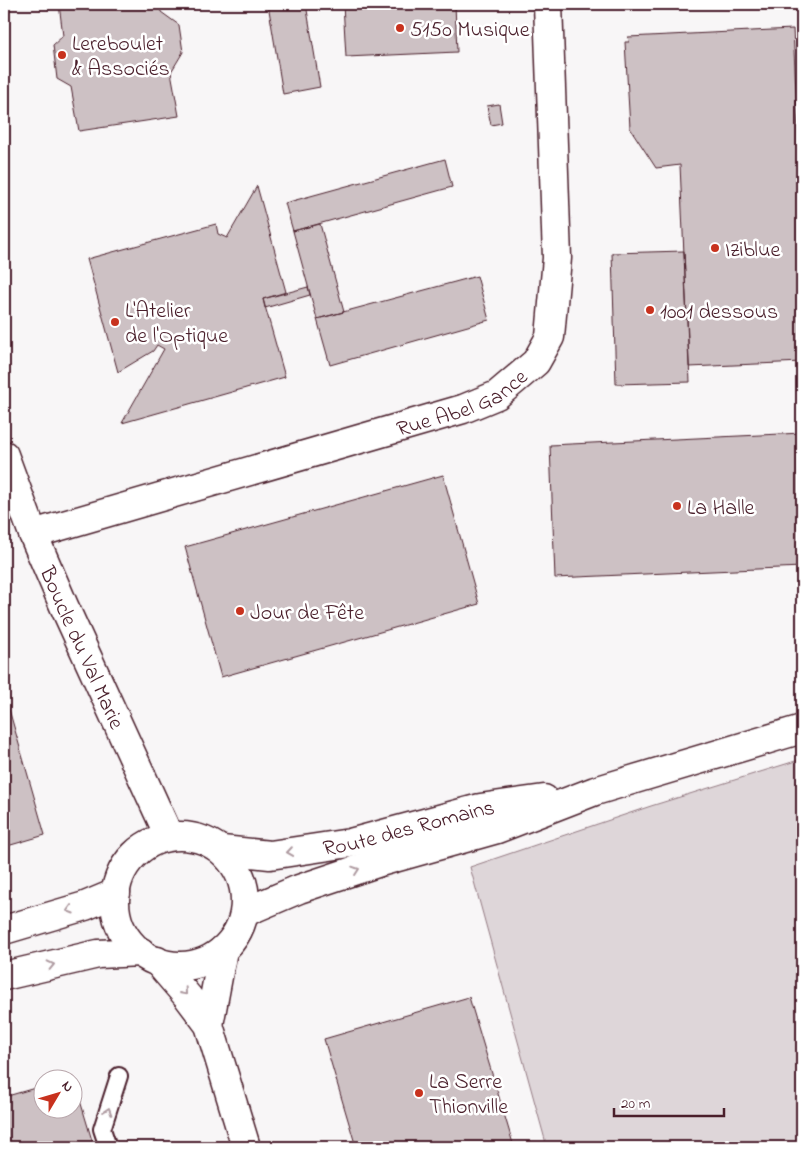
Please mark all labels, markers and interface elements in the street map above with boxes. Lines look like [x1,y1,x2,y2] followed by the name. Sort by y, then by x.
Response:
[410,15,530,47] place label: 5150 Musique
[394,22,406,34] marker: 5150 Musique
[72,29,170,86] place label: Lereboulet & Associés
[56,49,68,61] marker: Lereboulet & Associés
[725,235,781,267] place label: Iziblue
[709,242,721,254] marker: Iziblue
[125,296,228,353] place label: L'Atelier de l'Optique
[660,297,778,329] place label: 1001 dessous
[644,304,656,316] marker: 1001 dessous
[109,316,121,328] marker: L'Atelier de l'Optique
[393,363,536,447] street label: Rue Abel Gance
[687,493,755,525] place label: La Halle
[671,500,683,512] marker: La Halle
[29,561,131,735] street label: Boucle du Val Marie
[250,598,364,630] place label: Jour de Fête
[234,605,246,617] marker: Jour de Fête
[321,793,497,866] street label: Route des Romains
[285,846,294,856] one-way arrow
[351,866,360,876] one-way arrow
[66,904,75,914] one-way arrow
[47,960,56,971] one-way arrow
[178,986,187,995] one-way arrow
[429,1067,508,1124] place label: La Serre Thionville
[32,1068,82,1118] north arrow
[56,1077,78,1097] text: N
[614,1086,724,1118] scale bar
[413,1087,425,1099] marker: La Serre Thionville
[621,1093,651,1115] text: 20 m
[102,1108,112,1116] one-way arrow

